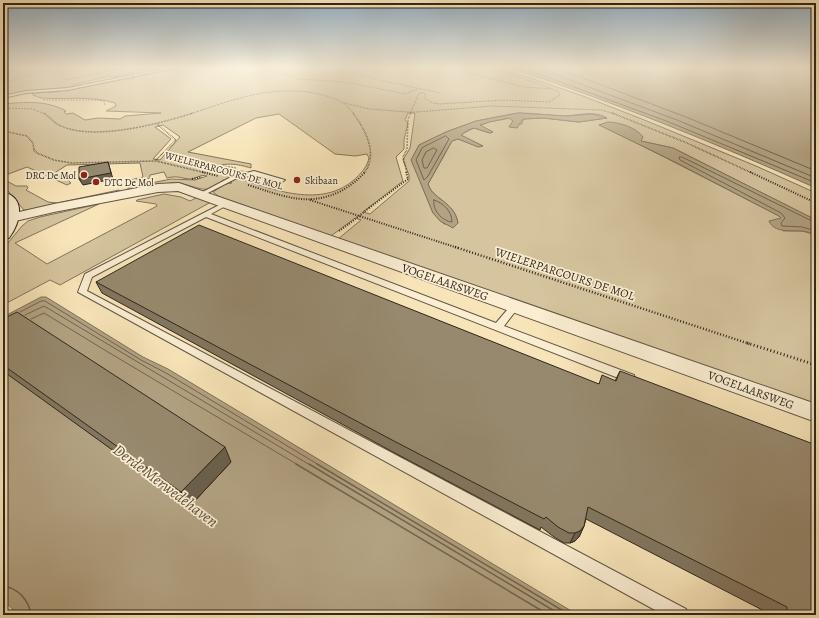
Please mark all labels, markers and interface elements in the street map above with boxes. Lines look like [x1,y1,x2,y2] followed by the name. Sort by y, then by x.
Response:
[163,148,285,193] street label: WIELERPARCOURS DE MOL
[26,169,77,182] place label: DRC De Mol
[79,170,89,180] marker: DRC De Mol
[305,174,338,187] place label: Skibaan
[292,175,302,185] marker: Skibaan
[104,176,154,189] place label: DTC De Mol
[91,177,101,187] marker: DTC De Mol
[492,244,638,304] street label: WIELERPARCOURS DE MOL
[399,259,490,304] street label: VOGELAARSWEG
[705,367,796,413] street label: VOGELAARSWEG
[108,439,222,533] water label: Derde Merwedehaven

